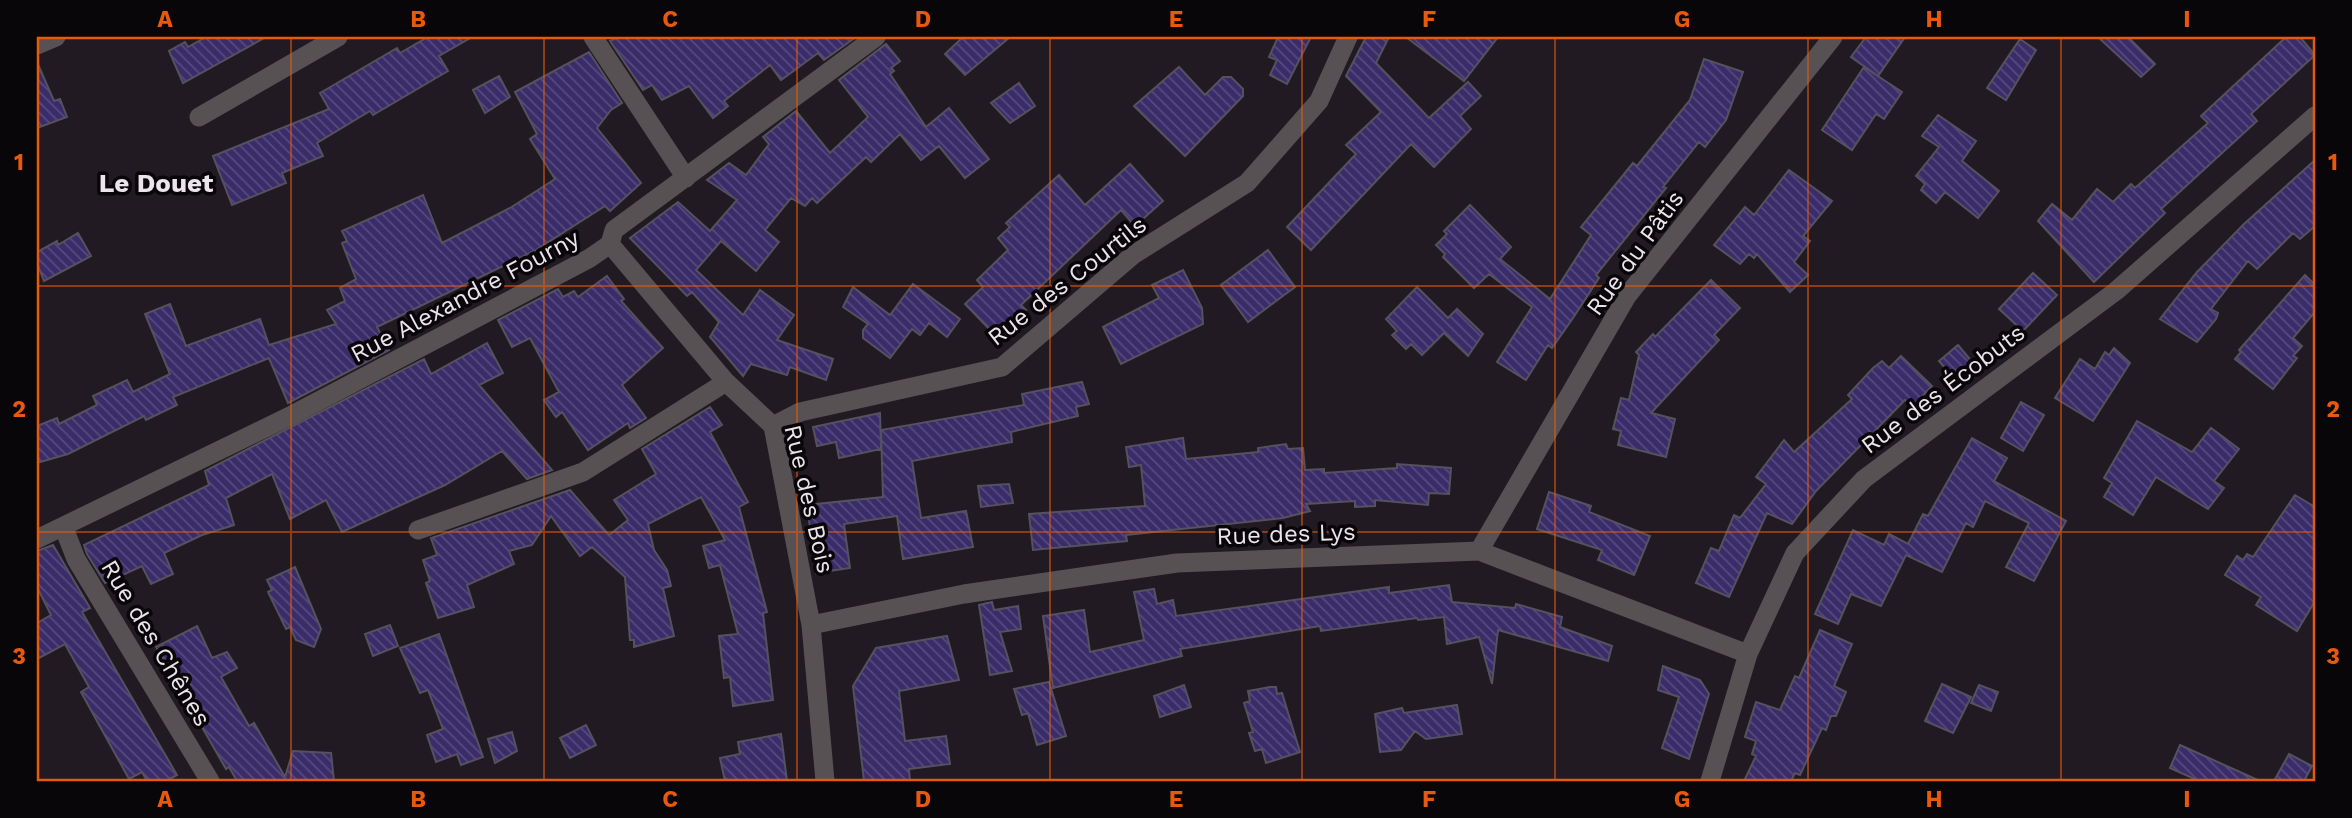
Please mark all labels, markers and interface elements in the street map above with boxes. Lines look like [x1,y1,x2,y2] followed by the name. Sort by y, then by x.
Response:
[157,6,173,33] text: A
[410,6,426,33] text: B
[662,6,678,33] text: C
[915,6,931,33] text: D
[1169,6,1183,33] text: E
[1422,6,1436,33] text: F
[1674,6,1690,33] text: G
[1925,6,1943,33] text: H
[2183,6,2191,33] text: I
[14,149,24,176] text: 1
[2328,149,2338,176] text: 1
[99,168,214,198] district label: Le Douet
[1580,185,1690,321] street label: Rue du Pâtis
[982,210,1152,352] street label: Rue des Courtils
[346,224,585,368] street label: Rue Alexandre Fourny
[1856,318,2030,460] street label: Rue des Écobuts
[12,396,26,423] text: 2
[2326,396,2340,423] text: 2
[778,422,840,576] street label: Rue des Bois
[1216,518,1356,550] street label: Rue des Lys
[95,555,217,731] street label: Rue des Chênes
[12,643,26,670] text: 3
[2326,643,2340,670] text: 3
[157,786,173,813] text: A
[410,786,426,813] text: B
[662,786,678,813] text: C
[915,786,931,813] text: D
[1169,786,1183,813] text: E
[1422,786,1436,813] text: F
[1674,786,1690,813] text: G
[1925,786,1943,813] text: H
[2183,786,2191,813] text: I

